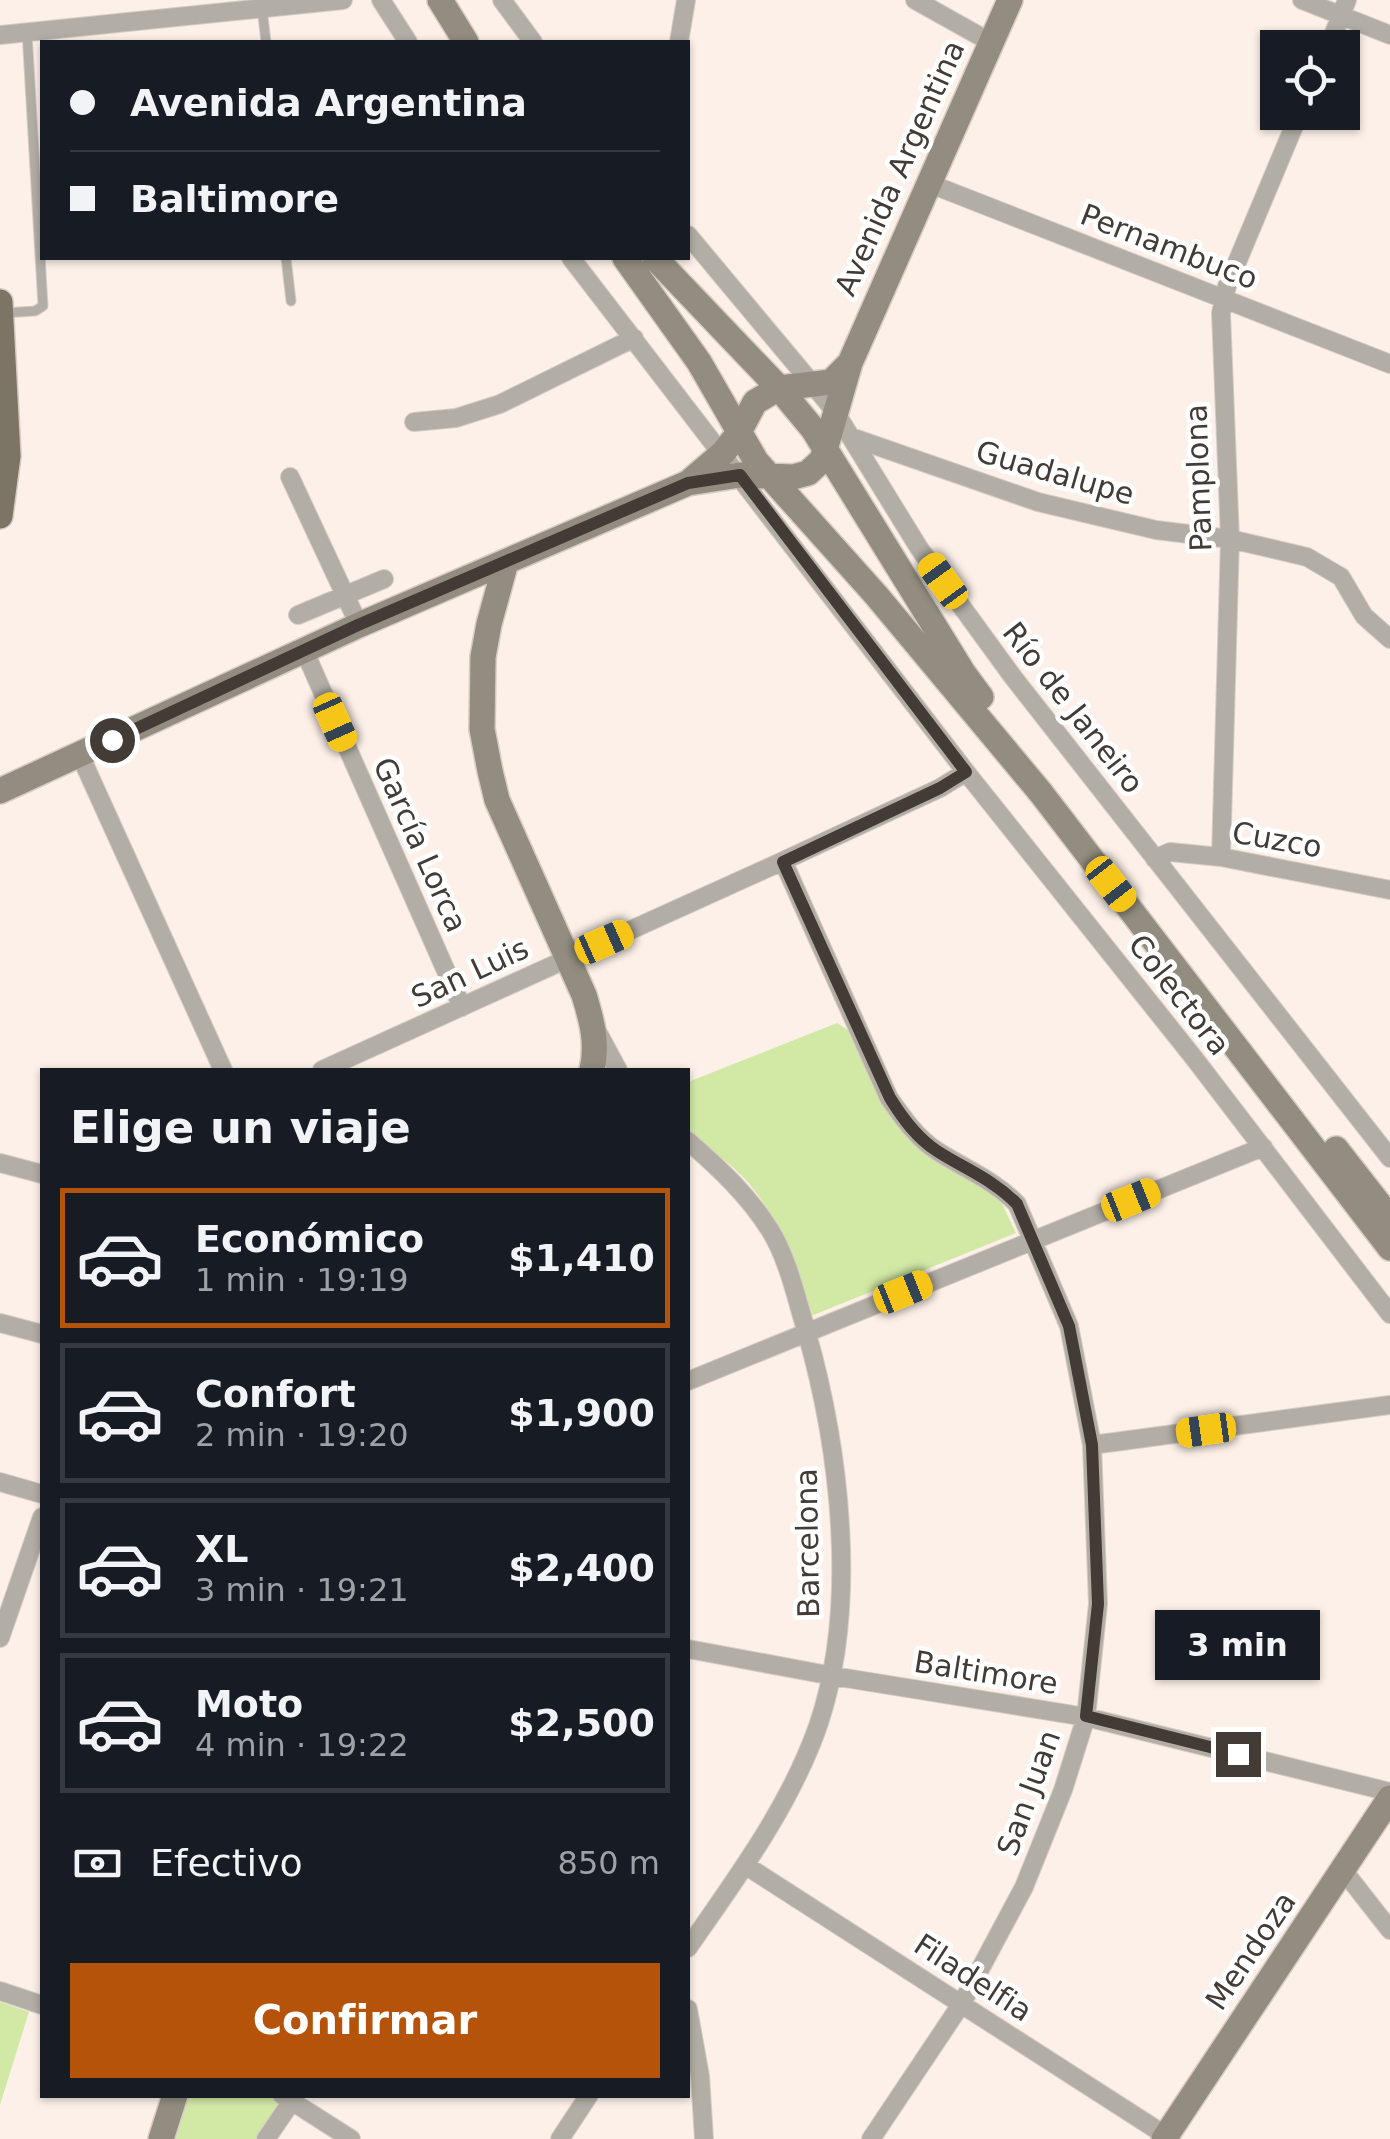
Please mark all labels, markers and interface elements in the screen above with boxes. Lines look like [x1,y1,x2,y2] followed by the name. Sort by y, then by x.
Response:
[1260,30,1360,130] map controls
[1260,30,1360,130] button: locate
[828,35,972,301] street label: Avenida Argentina
[130,81,527,125] text: Avenida Argentina
[130,177,339,221] text: Baltimore
[1076,197,1263,296] street label: Pernambuco
[1178,404,1219,552] street label: Pamplona
[972,433,1138,512] street label: Guadalupe
[913,548,973,614] car
[996,615,1151,800] street label: Río de Janeiro
[309,688,361,756] car
[90,718,135,763] route start
[366,752,475,937] street label: García Lorca
[1229,814,1325,865] street label: Cuzco
[1081,851,1141,917] car
[570,916,638,968] car
[1121,927,1237,1062] street label: Colectora
[406,930,534,1015] street label: San Luis
[70,1101,411,1154] text: Elige un viaje
[1098,1175,1164,1225] car
[75,1213,165,1303] icon: car
[195,1217,424,1261] text: Económico
[508,1236,655,1280] text: $1,410
[195,1261,409,1299] text: 1 min · 19:19
[870,1267,936,1317] car
[75,1368,165,1458] icon: car
[195,1372,356,1416] text: Confort
[508,1391,655,1435] text: $1,900
[1174,1411,1238,1449] car
[195,1416,409,1454] text: 2 min · 19:20
[789,1468,826,1618] street label: Barcelona
[75,1523,165,1613] icon: car
[195,1527,249,1571] text: XL
[508,1546,655,1590] text: $2,400
[195,1571,409,1609] text: 3 min · 19:21
[1156,1609,1320,1679] callout: 3 min
[1187,1626,1288,1664] text: 3 min
[912,1644,1060,1701] street label: Baltimore
[75,1678,165,1768] icon: car
[195,1682,303,1726] text: Moto
[508,1701,655,1745] text: $2,500
[990,1725,1067,1860] street label: San Juan
[195,1726,409,1764] text: 4 min · 19:22
[1216,1732,1261,1777] route end
[70,1836,125,1891] icon: cash
[150,1841,303,1885] text: Efectivo
[558,1844,660,1882] text: 850 m
[1198,1885,1303,2016] street label: Mendoza
[908,1927,1039,2029] street label: Filadelfia
[70,1963,660,2078] button: Confirmar

